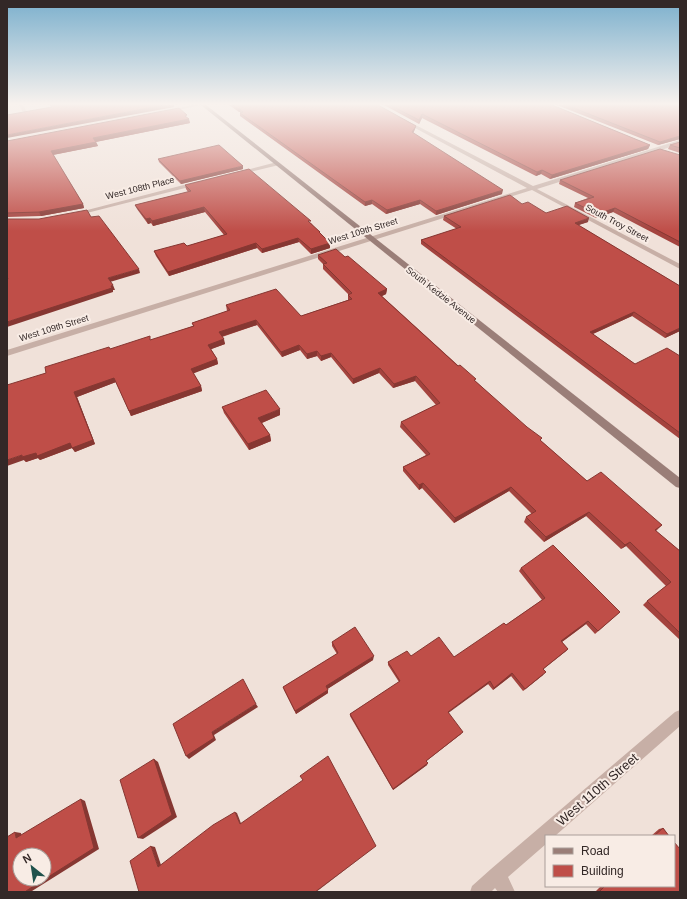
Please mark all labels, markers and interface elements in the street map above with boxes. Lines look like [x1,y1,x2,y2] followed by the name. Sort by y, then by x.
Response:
[105,175,175,201] street label: West 108th Place
[584,202,651,244] street label: South Troy Street
[327,216,399,246] street label: West 109th Street
[404,265,478,325] street label: South Kedzie Avenue
[18,313,90,343] street label: West 109th Street
[554,750,641,829] street label: West 110th Street
[545,835,675,887] legend
[581,844,610,858] text: Road
[12,847,52,887] north arrow
[21,851,33,866] text: N
[581,864,624,878] text: Building

